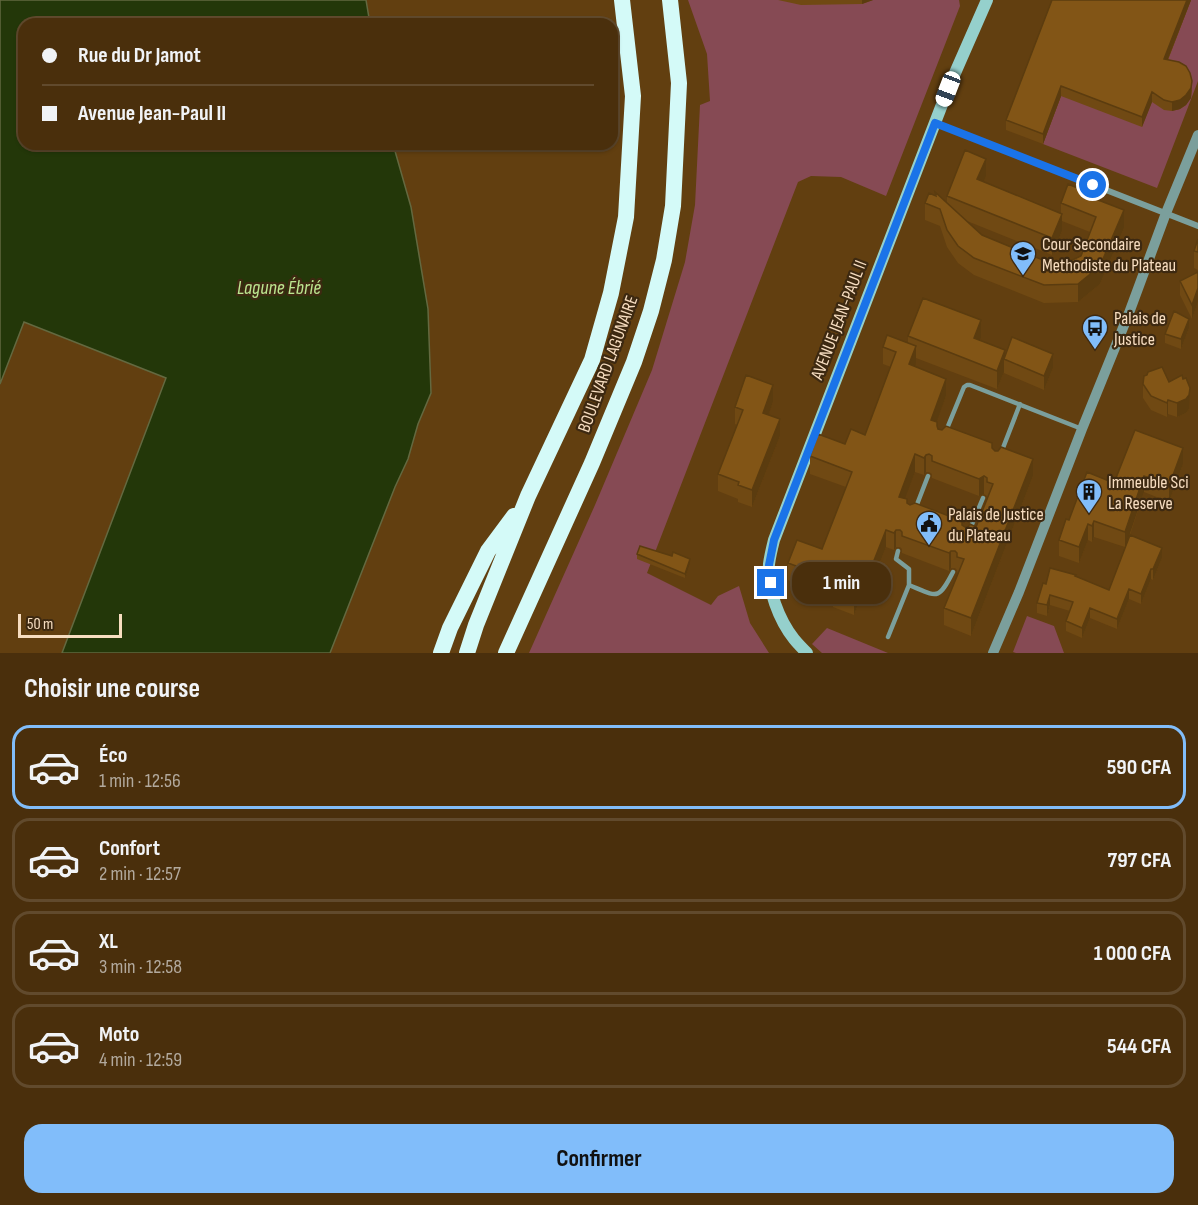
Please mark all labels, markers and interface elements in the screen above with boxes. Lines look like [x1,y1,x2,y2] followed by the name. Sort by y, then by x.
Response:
[78,42,201,69] text: Rue du Dr Jamot
[933,69,963,109] car
[78,100,226,127] text: Avenue Jean-Paul II
[1079,171,1106,198] route start
[1042,234,1176,276] place label: Cour Secondaire Methodiste du Plateau
[1008,239,1038,277] school or university icon: Cour Secondaire Methodiste du Plateau
[806,257,871,384] street label: AVENUE JEAN-PAUL II
[237,276,321,300] water label: Lagune Ébrié
[574,293,642,435] street label: BOULEVARD LAGUNAIRE
[1113,308,1166,350] place label: Palais de Justice
[1080,313,1110,351] bus stop icon: Palais de Justice
[1108,472,1189,514] place label: Immeuble Sci La Reserve
[1074,477,1104,515] building icon: Immeuble Sci La Reserve
[948,504,1044,546] place label: Palais de Justice du Plateau
[914,509,944,547] public building icon: Palais de Justice du Plateau
[792,562,891,604] callout: 1 min
[757,569,784,596] route end
[823,571,860,595] text: 1 min
[18,611,122,638] scale bar
[27,615,53,634] text: 50 m
[24,673,200,705] text: Choisir une course
[27,740,81,794] icon: car
[99,742,127,769] text: Éco
[1107,754,1171,781] text: 590 CFA
[99,769,181,793] text: 1 min · 12:56
[27,833,81,887] icon: car
[99,835,160,862] text: Confort
[1108,847,1171,874] text: 797 CFA
[99,862,181,886] text: 2 min · 12:57
[27,926,81,980] icon: car
[99,928,118,955] text: XL
[1094,940,1171,967] text: 1 000 CFA
[99,955,182,979] text: 3 min · 12:58
[27,1019,81,1073] icon: car
[99,1021,139,1048] text: Moto
[1107,1033,1171,1060] text: 544 CFA
[99,1048,182,1072] text: 4 min · 12:59
[24,1124,1174,1193] button: Confirmer

